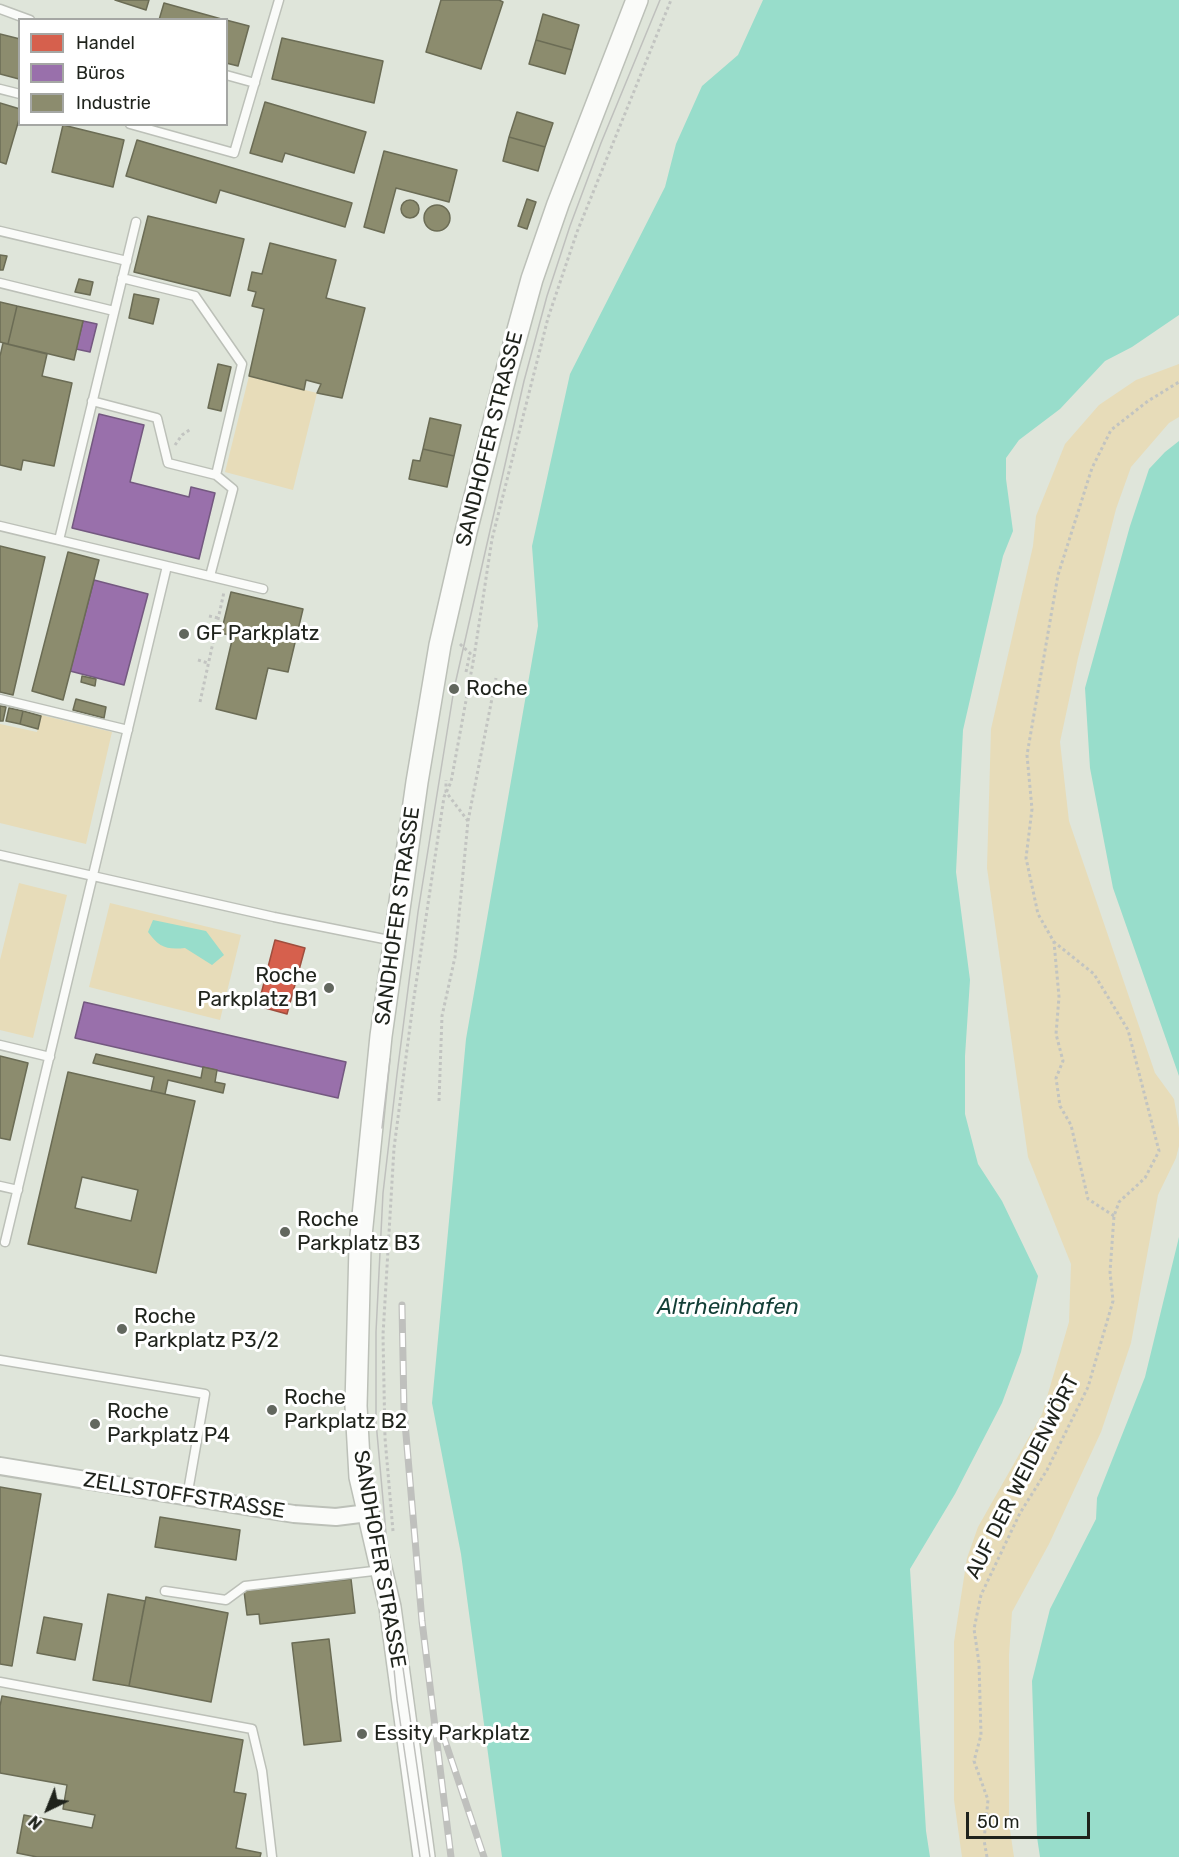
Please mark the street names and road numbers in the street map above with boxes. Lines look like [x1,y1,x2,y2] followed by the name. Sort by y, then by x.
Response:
[451,329,529,549] street label: SANDHOFER STRASSE
[370,805,426,1027] street label: SANDHOFER STRASSE
[961,1371,1085,1583] street label: AUF DER WEIDENWÖRT
[347,1448,411,1670] street label: SANDHOFER STRASSE
[81,1468,287,1524] street label: ZELLSTOFFSTRASSE

